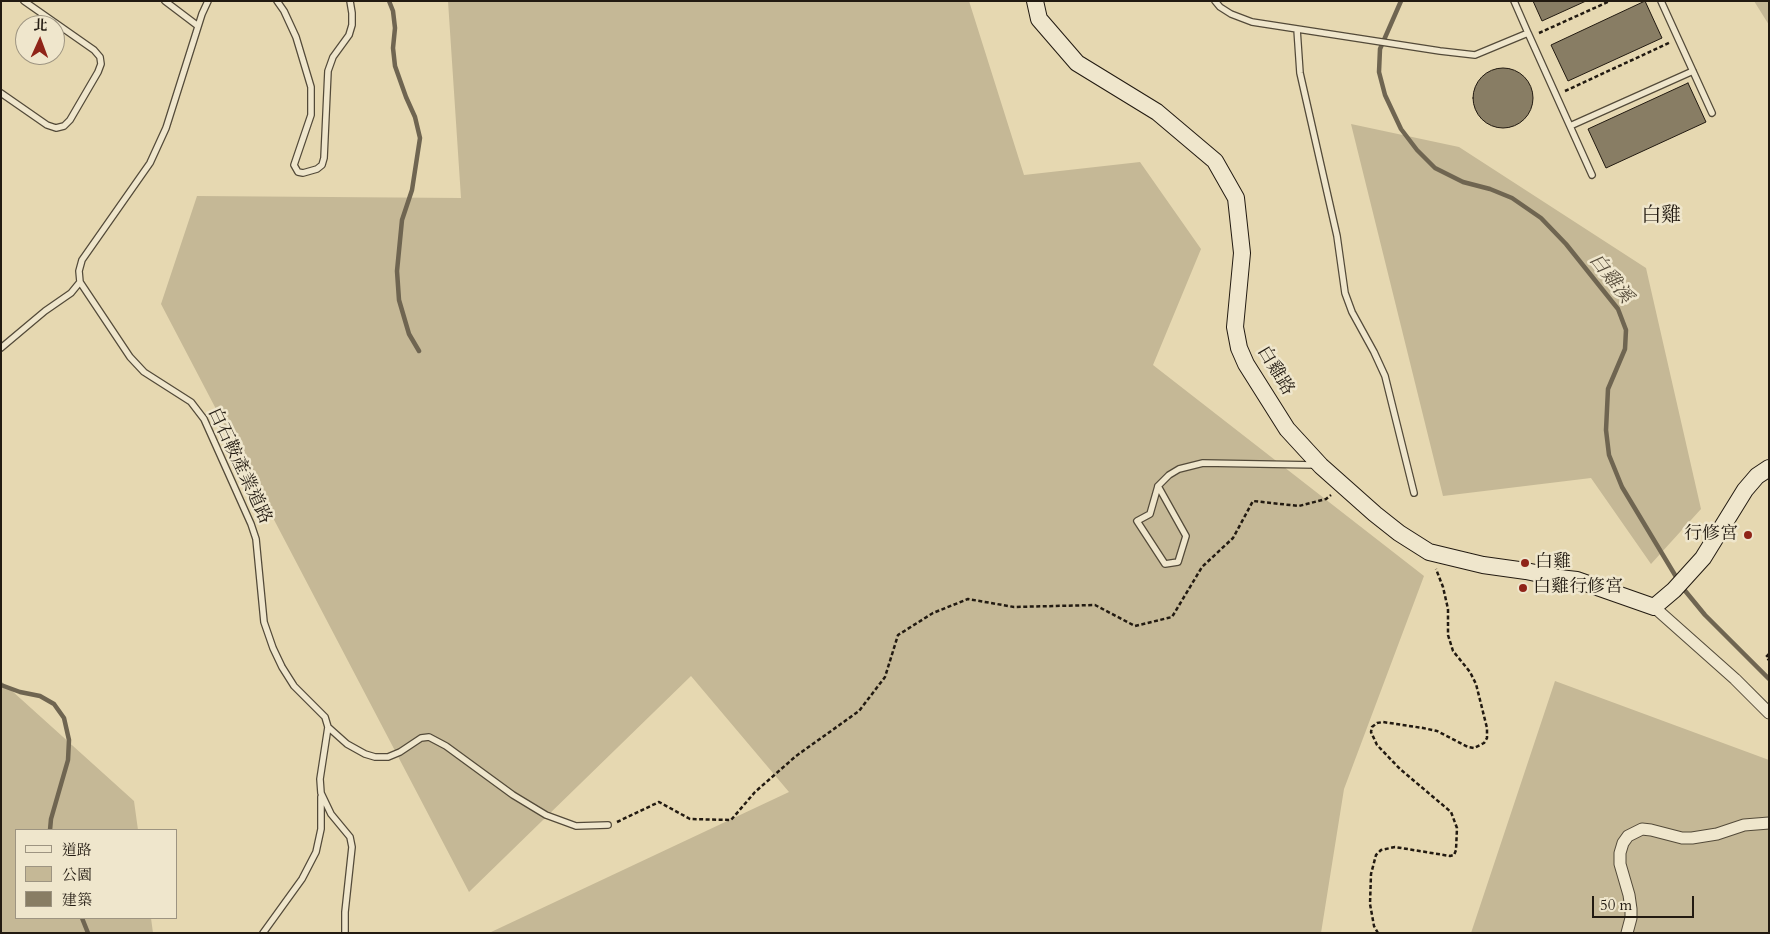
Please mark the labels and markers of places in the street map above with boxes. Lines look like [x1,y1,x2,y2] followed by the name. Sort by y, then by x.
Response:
[1684,524,1738,546] place label: 行修宮
[1742,529,1754,541] marker: 行修宮
[1535,552,1571,574] place label: 白雞
[1519,557,1531,569] marker: 白雞
[1533,577,1623,599] place label: 白雞行修宮
[1517,582,1529,594] marker: 白雞行修宮

